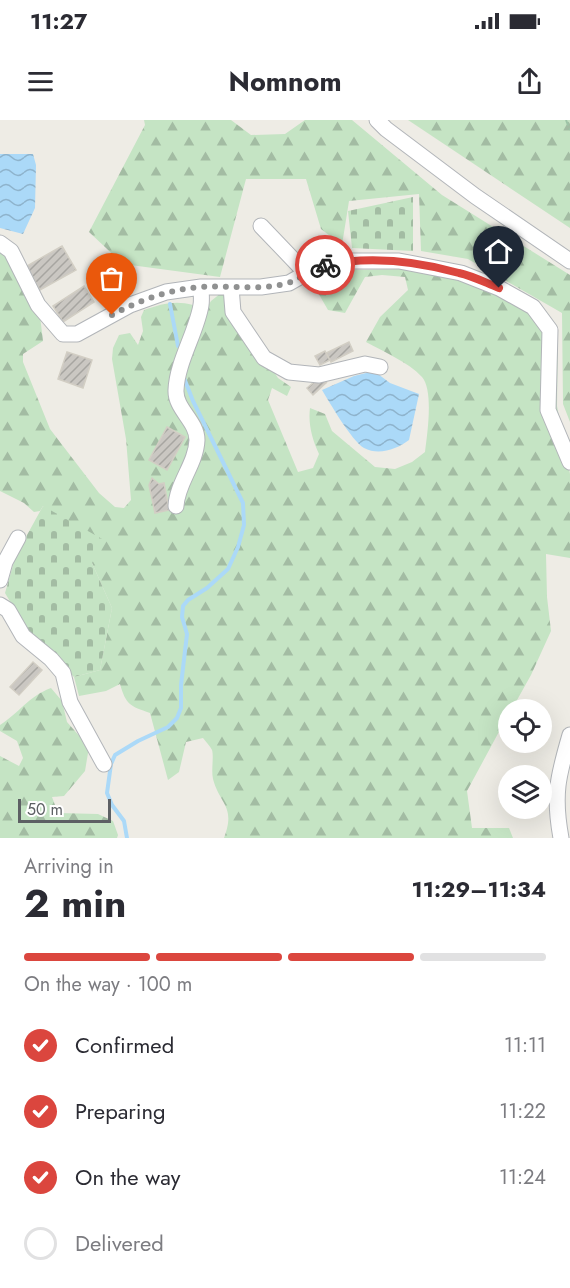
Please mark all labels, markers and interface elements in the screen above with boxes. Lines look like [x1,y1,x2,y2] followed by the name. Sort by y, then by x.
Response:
[30,5,87,37] text: 11:27
[228,62,342,101] text: Nomnom
[24,65,57,98] icon: menu
[513,65,546,98] icon: share
[473,226,524,288] pin
[295,235,355,295] courier
[482,235,515,268] icon: home
[309,249,342,282] icon: bike
[86,253,137,315] pin
[95,262,128,295] icon: bag
[498,699,552,819] map controls
[498,699,552,753] button: locate
[498,765,552,819] button: layers
[18,796,111,824] scale bar
[27,798,63,821] text: 50 m
[24,852,114,881] text: Arriving in
[412,873,546,905] text: 11:29–11:34
[24,875,126,932] text: 2 min
[24,970,192,999] text: On the way · 100 m
[24,1029,57,1062] icon: check
[75,1029,174,1061] text: Confirmed
[504,1031,546,1060] text: 11:11
[24,1095,57,1128] icon: check
[75,1095,166,1127] text: Preparing
[499,1097,546,1126] text: 11:22
[24,1161,57,1194] icon: check
[75,1161,180,1193] text: On the way
[499,1163,546,1192] text: 11:24
[75,1227,164,1259] text: Delivered

